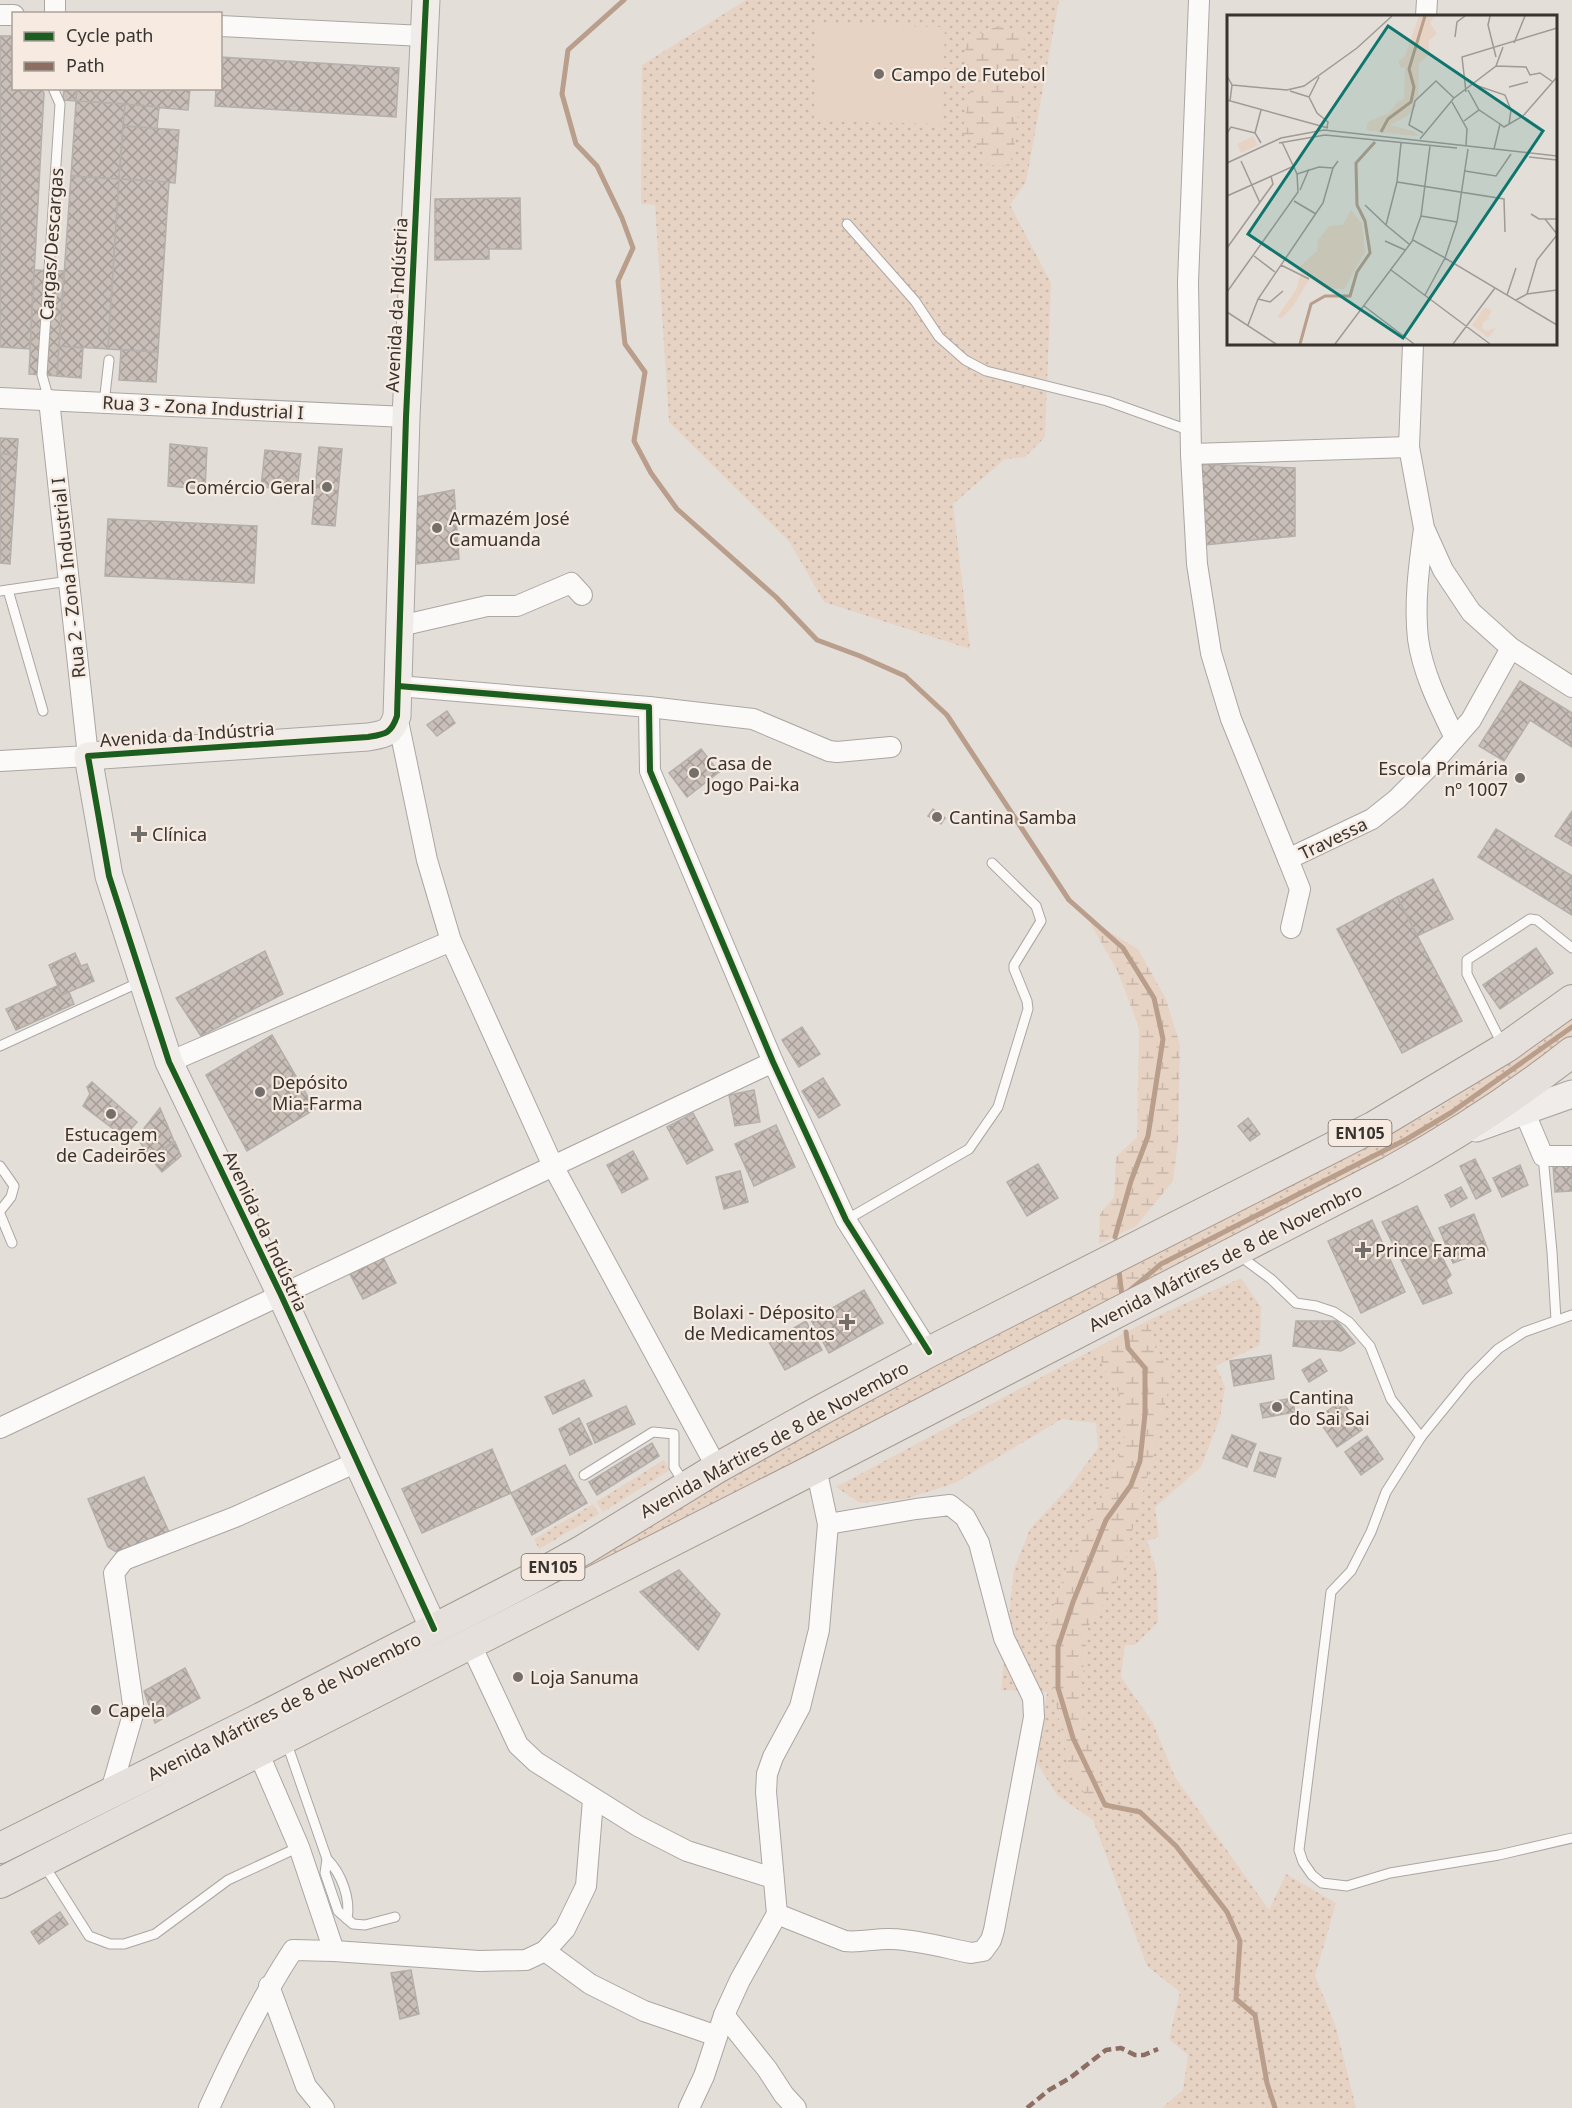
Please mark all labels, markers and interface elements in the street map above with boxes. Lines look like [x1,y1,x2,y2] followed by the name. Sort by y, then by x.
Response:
[12,12,222,90] legend
[1227,15,1557,345] inset map
[66,23,153,47] text: Cycle path
[66,53,105,77] text: Path
[891,62,1046,86] place label: Campo de Futebol
[872,67,886,81] marker: Campo de Futebol
[34,167,68,321] street label: Cargas/Descargas
[379,217,413,393] street label: Avenida da Indústria
[102,390,304,424] street label: Rua 3 - Zona Industrial I
[185,475,315,499] place label: Comércio Geral
[46,476,90,680] street label: Rua 2 - Zona Industrial I
[320,480,334,494] marker: Comércio Geral
[449,506,570,551] place label: Armazém José Camuanda
[430,521,444,535] marker: Armazém José Camuanda
[99,716,275,752] street label: Avenida da Indústria
[704,751,800,796] place label: Casa de Jogo Pai-ka
[1378,756,1508,801] place label: Escola Primária nº 1007
[687,766,701,780] marker: Casa de Jogo Pai-ka
[1513,771,1527,785] marker: Escola Primária nº 1007
[949,805,1077,829] place label: Cantina Samba
[930,810,944,824] marker: Cantina Samba
[1295,811,1371,865] street label: Travessa
[152,822,207,846] place label: Clínica
[130,825,148,843] marker: Clínica
[272,1070,363,1115] place label: Depósito Mia-Farma
[253,1085,267,1099] marker: Depósito Mia-Farma
[104,1107,118,1121] marker: Estucagem de Cadeirões
[1328,1120,1392,1146] road number: EN105
[56,1122,166,1167] place label: Estucagem de Cadeirões
[218,1147,314,1315] street label: Avenida da Indústria
[1084,1177,1366,1337] street label: Avenida Mártires de 8 de Novembro
[1375,1238,1486,1262] place label: Prince Farma
[1356,1243,1370,1257] marker: Prince Farma
[684,1300,835,1345] place label: Bolaxi - Déposito de Medicamentos
[840,1315,854,1329] marker: Bolaxi - Déposito de Medicamentos
[635,1355,913,1523] street label: Avenida Mártires de 8 de Novembro
[1289,1385,1370,1430] place label: Cantina do Sai Sai
[1270,1400,1284,1414] marker: Cantina do Sai Sai
[522,1554,584,1580] road number: EN105
[143,1626,425,1786] street label: Avenida Mártires de 8 de Novembro
[530,1665,639,1689] place label: Loja Sanuma
[511,1670,525,1684] marker: Loja Sanuma
[108,1698,165,1722] place label: Capela
[89,1703,103,1717] marker: Capela

